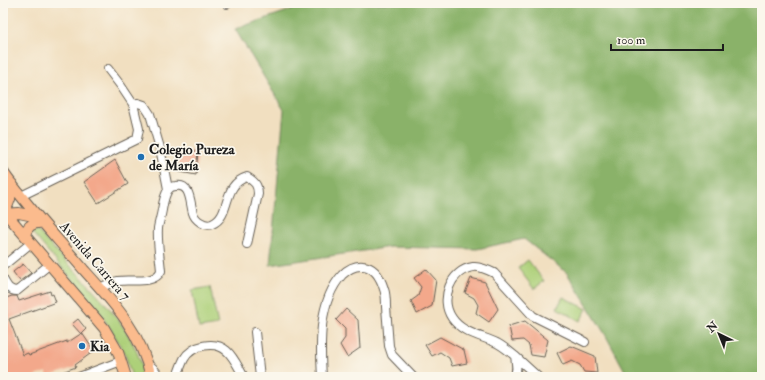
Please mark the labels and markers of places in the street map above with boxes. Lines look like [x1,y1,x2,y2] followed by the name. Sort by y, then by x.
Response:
[149,141,236,174] place label: Colegio Pureza de María
[136,152,146,162] marker: Colegio Pureza de María
[90,338,111,355] place label: Kia
[77,341,87,351] marker: Kia

